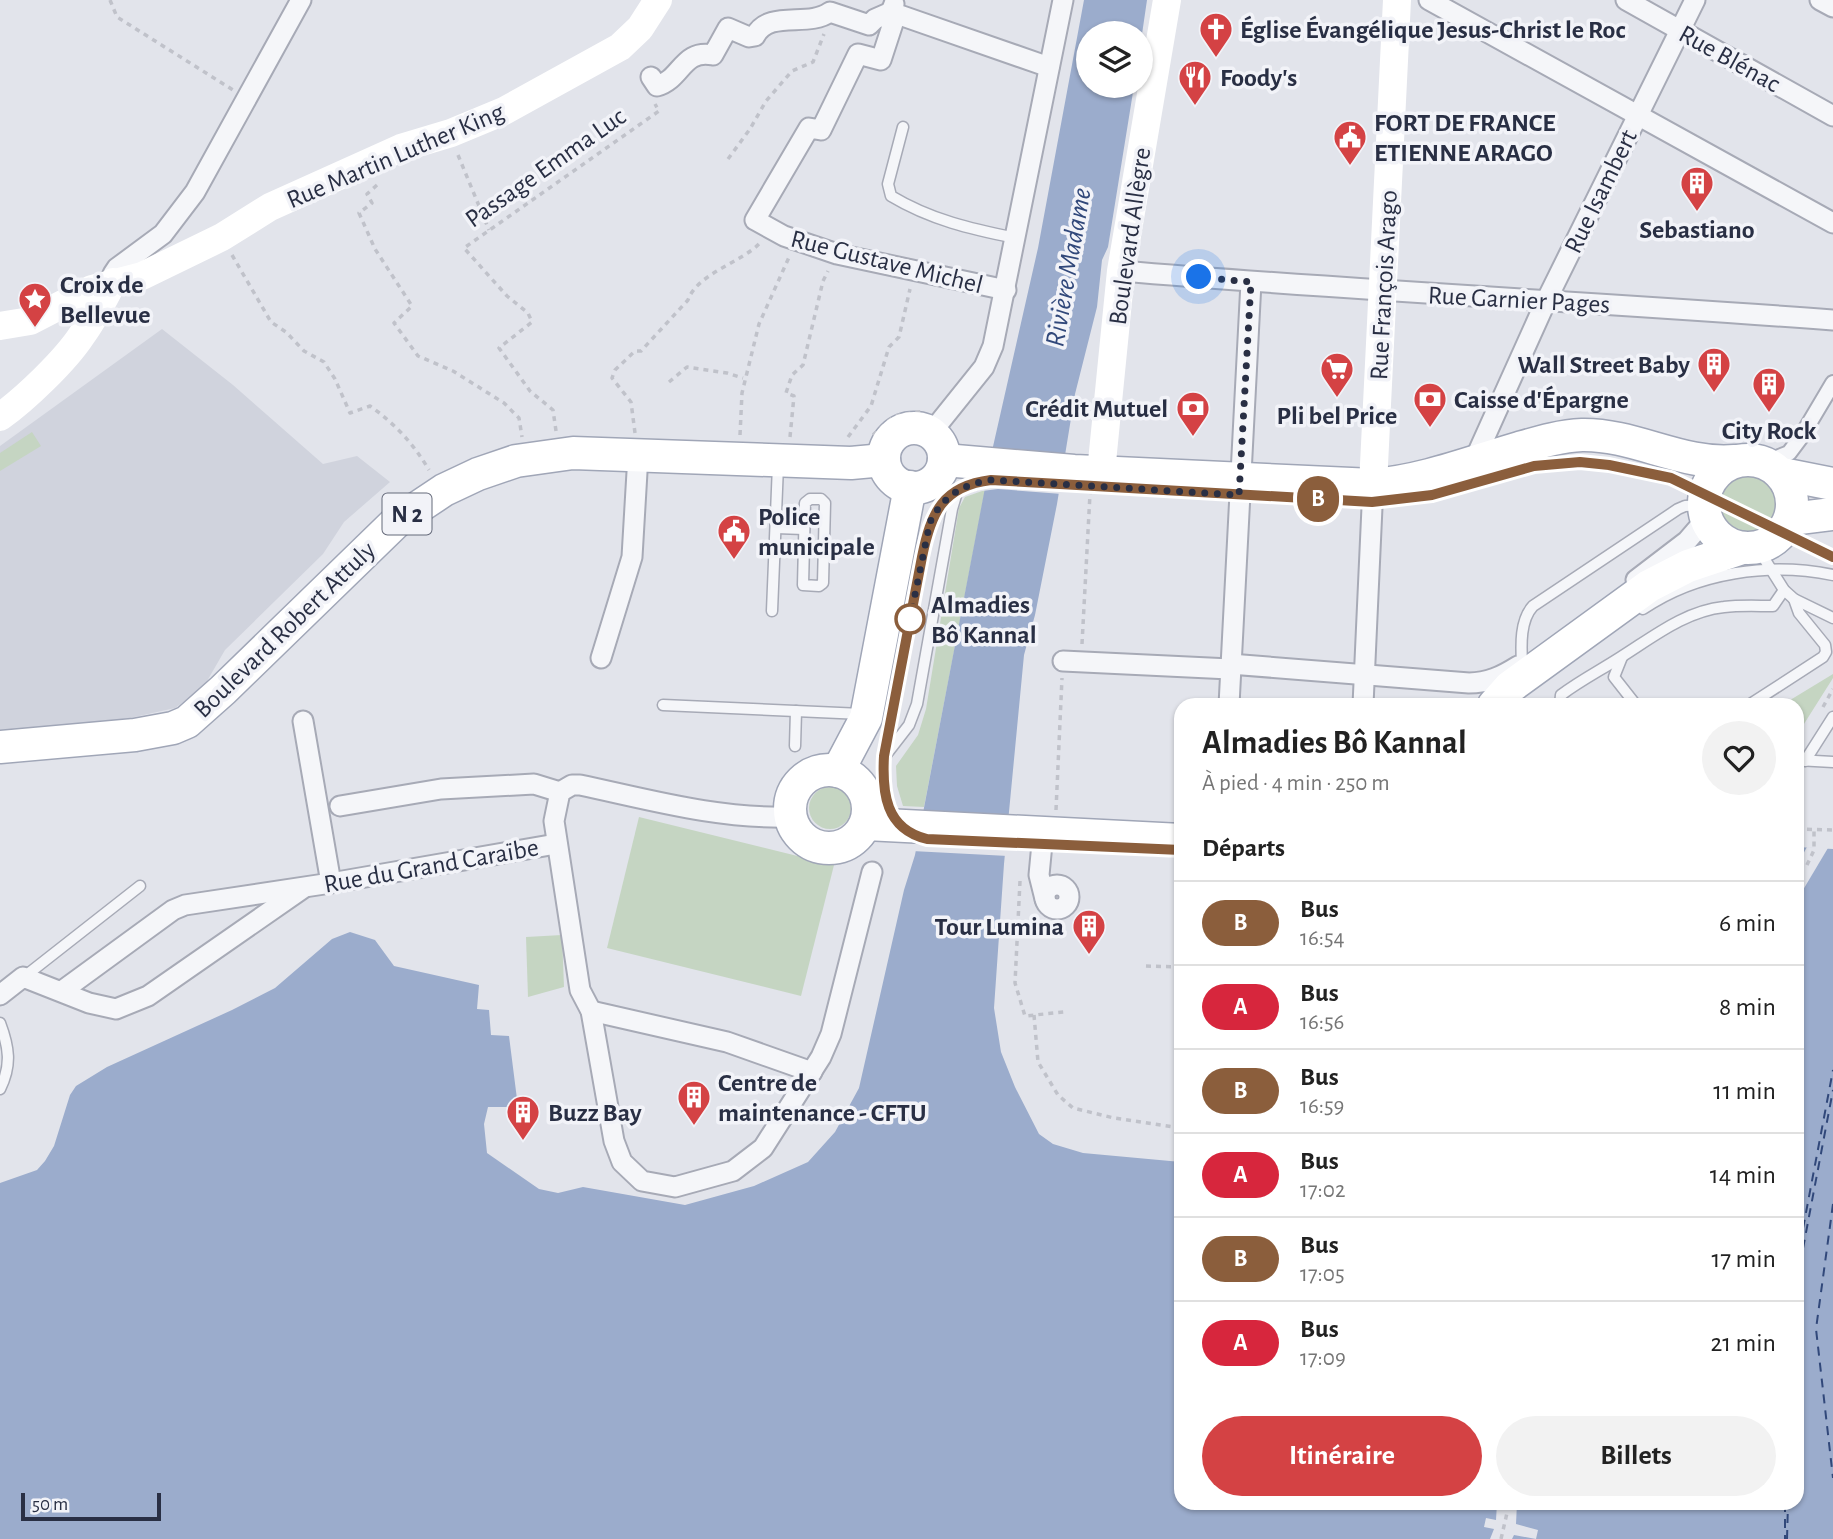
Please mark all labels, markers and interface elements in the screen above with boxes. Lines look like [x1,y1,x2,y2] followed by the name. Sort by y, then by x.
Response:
[1197,10,1235,59] church icon: Église Évangélique Jesus-Christ le Roc
[1240,15,1625,43] place label: Église Évangélique Jesus-Christ le Roc
[1076,21,1153,98] map controls
[1076,21,1153,98] button: layers
[1675,21,1784,97] street label: Rue Blénac
[1176,58,1214,107] restaurant icon: Foody's
[1220,65,1297,91] place label: Foody's
[283,98,508,213] street label: Rue Martin Luther King
[461,103,630,233] street label: Passage Emma Luc
[1374,110,1556,166] place label: FORT DE FRANCE ETIENNE ARAGO
[1331,118,1369,167] public building icon: FORT DE FRANCE ETIENNE ARAGO
[1560,125,1642,257] street label: Rue Isambert
[1105,146,1155,327] street label: Boulevard Allègre
[1678,164,1716,213] building icon: Sebastiano
[1041,186,1097,349] water label: Rivière Madame
[1366,189,1402,381] street label: Rue François Arago
[1639,217,1755,243] place label: Sebastiano
[788,226,985,298] street label: Rue Gustave Michel
[1181,259,1216,294] your location
[60,272,150,328] place label: Croix de Bellevue
[16,280,54,329] place icon: Croix de Bellevue
[1427,282,1611,318] street label: Rue Garnier Pages
[1695,345,1733,394] building icon: Wall Street Baby
[1318,350,1356,399] supermarket icon: Pli bel Price
[1517,352,1690,378] place label: Wall Street Baby
[1750,365,1788,414] building icon: City Rock
[1411,380,1449,429] bank icon: Caisse d'Épargne
[1454,385,1629,413] place label: Caisse d'Épargne
[1174,389,1212,438] bank icon: Crédit Mutuel
[1025,396,1168,422] place label: Crédit Mutuel
[1277,403,1397,429] place label: Pli bel Price
[1722,418,1816,444] place label: City Rock
[1295,476,1341,522] line badge: B
[1311,487,1325,511] text: B
[382,494,432,534] road number: N 2
[758,504,875,560] place label: Police municipale
[715,512,753,561] public building icon: Police municipale
[189,537,380,723] street label: Boulevard Robert Attuly
[931,592,1037,648] place label: Almadies Bô Kannal
[895,604,925,634] marker: Almadies Bô Kannal
[1702,721,1776,795] button: heart
[1202,727,1467,760] text: Almadies Bô Kannal
[1202,772,1390,795] text: À pied · 4 min · 250 m
[322,834,541,898] street label: Rue du Grand Caraïbe
[1202,835,1285,861] text: Départs
[1300,896,1339,922] text: Bus
[1070,907,1108,956] building icon: Tour Lumina
[1719,910,1776,936] text: 6 min
[1234,911,1247,935] text: B
[935,914,1064,940] place label: Tour Lumina
[1300,927,1345,950] text: 16:54
[1300,980,1339,1006] text: Bus
[1719,994,1776,1020] text: 8 min
[1233,995,1248,1019] text: A
[1300,1011,1344,1034] text: 16:56
[1300,1064,1339,1090] text: Bus
[718,1070,926,1126] place label: Centre de maintenance - CFTU
[675,1078,713,1127] building icon: Centre de maintenance - CFTU
[1713,1078,1776,1104] text: 11 min
[1234,1079,1247,1103] text: B
[504,1093,542,1142] building icon: Buzz Bay
[1300,1095,1344,1118] text: 16:59
[548,1100,642,1126] place label: Buzz Bay
[1300,1148,1339,1174] text: Bus
[1710,1162,1776,1188] text: 14 min
[1233,1163,1248,1187] text: A
[1300,1179,1345,1202] text: 17:02
[1300,1232,1339,1258] text: Bus
[1711,1246,1776,1272] text: 17 min
[1234,1247,1247,1271] text: B
[1300,1263,1345,1286] text: 17:05
[1300,1316,1339,1342] text: Bus
[1710,1330,1776,1356] text: 21 min
[1233,1331,1248,1355] text: A
[1300,1347,1346,1370] text: 17:09
[1202,1416,1482,1496] button: Itinéraire
[1496,1416,1776,1496] button: Billets
[21,1490,161,1522] scale bar
[32,1495,68,1514] text: 50 m

